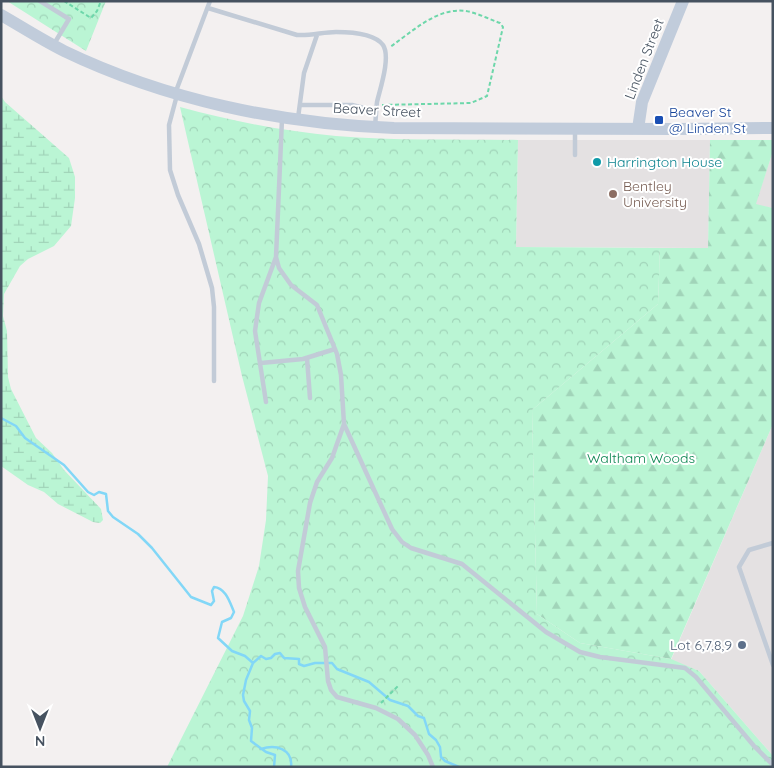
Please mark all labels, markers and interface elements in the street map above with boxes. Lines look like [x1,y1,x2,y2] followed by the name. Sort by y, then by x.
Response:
[620,16,668,102] street label: Linden Street
[333,99,422,121] street label: Beaver Street
[669,103,746,137] place label: Beaver St @ Linden St
[653,114,665,126] marker: Beaver St @ Linden St
[607,153,722,171] place label: Harrington House
[591,156,603,168] marker: Harrington House
[623,177,687,211] place label: Bentley University
[607,188,619,200] marker: Bentley University
[587,449,695,467] park label: Waltham Woods
[670,636,732,654] place label: Lot 6,7,8,9
[736,639,748,651] marker: Lot 6,7,8,9
[15,703,65,753] north arrow
[35,732,45,750] text: N

